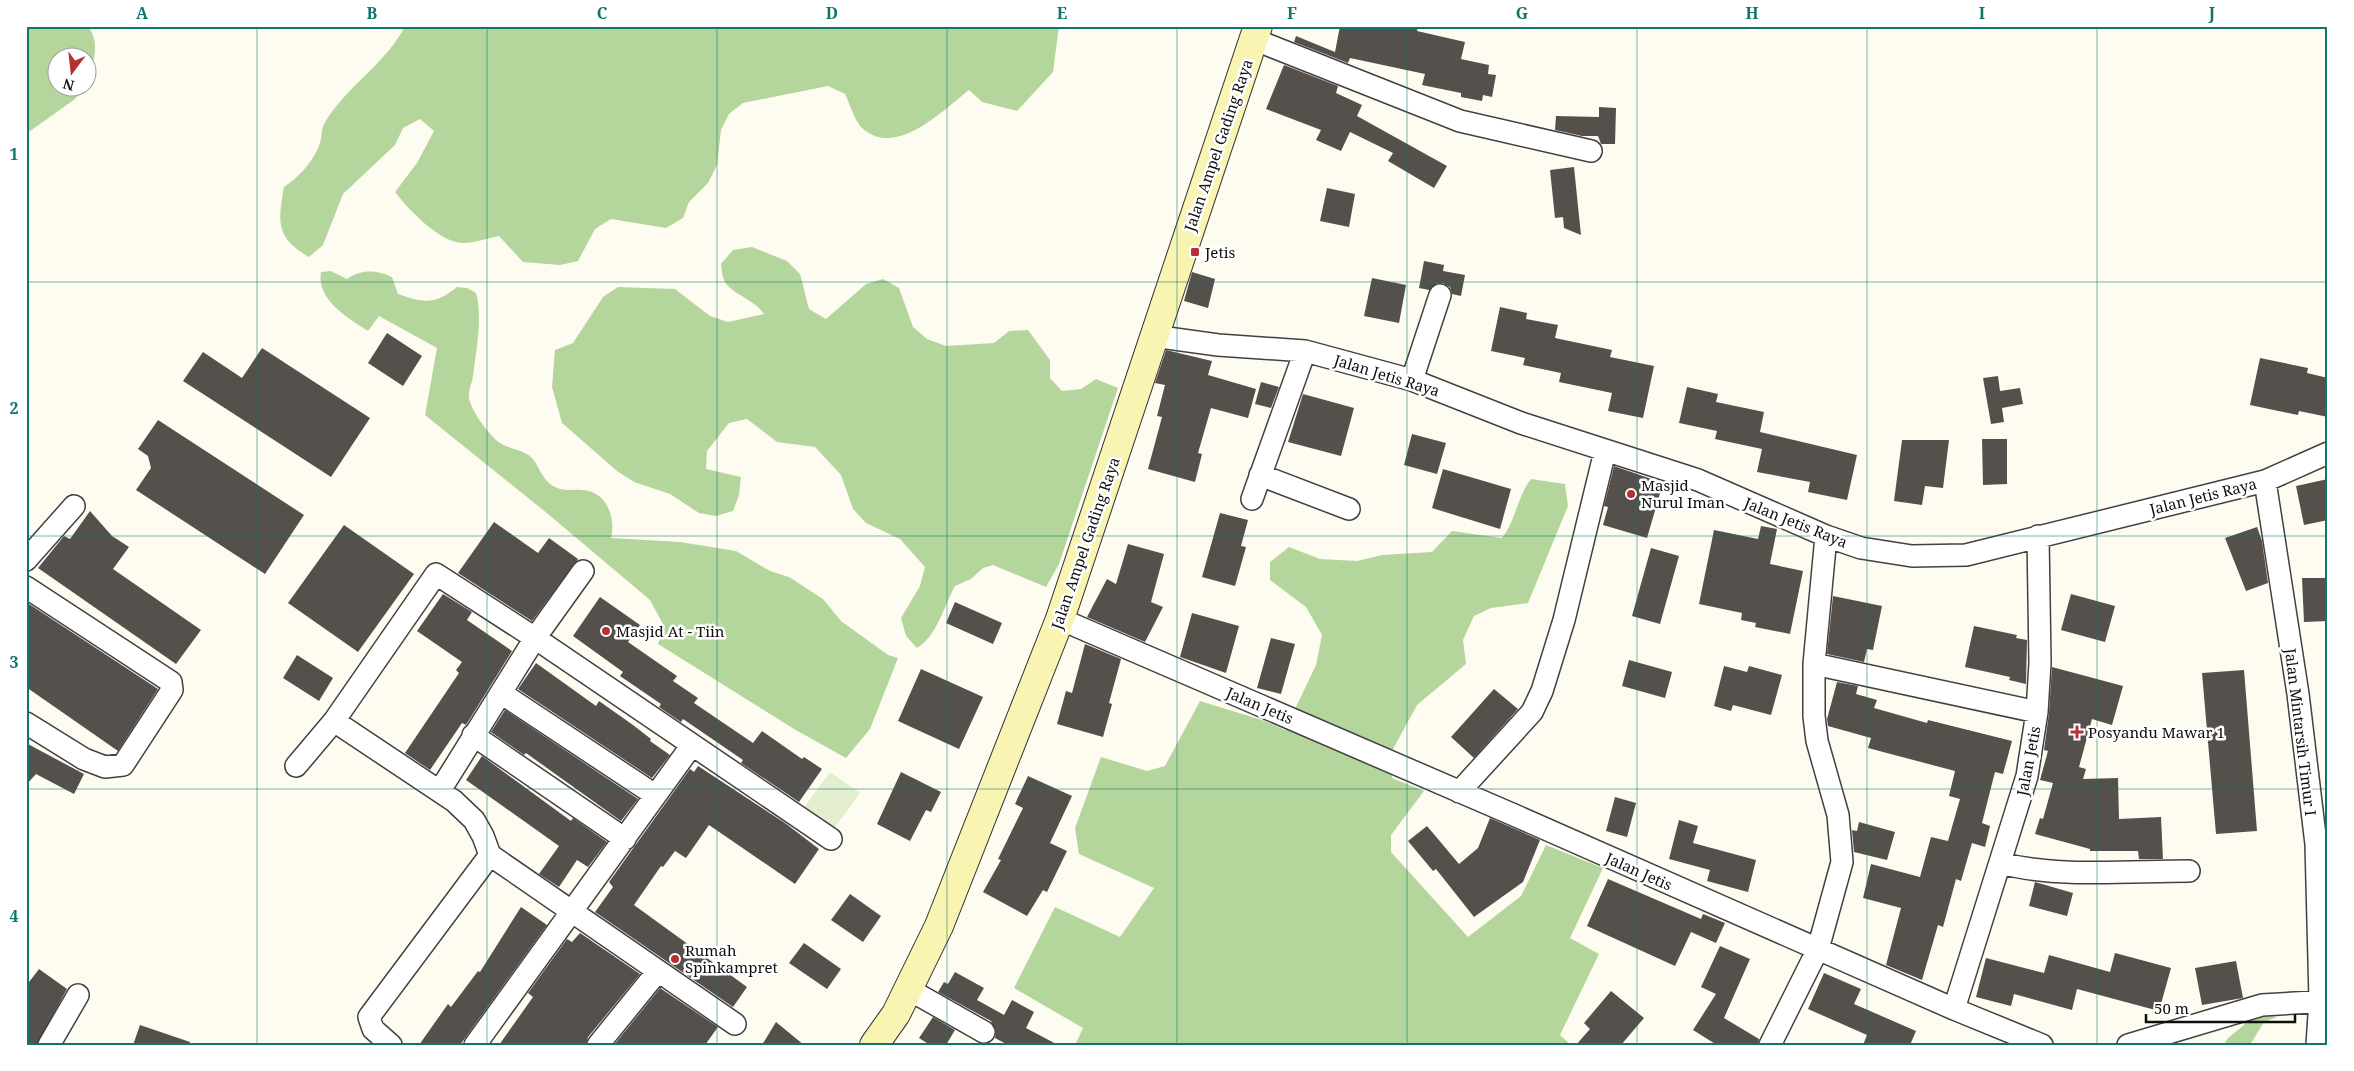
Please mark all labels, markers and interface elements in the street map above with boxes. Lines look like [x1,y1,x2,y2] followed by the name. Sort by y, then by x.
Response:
[136,2,149,24] text: A
[367,2,378,24] text: B
[597,2,608,24] text: C
[826,2,838,24] text: D
[1057,2,1067,24] text: E
[1287,2,1297,24] text: F
[1516,2,1528,24] text: G
[1745,2,1759,24] text: H
[1979,2,1985,24] text: I
[2208,2,2216,24] text: J
[48,48,98,98] north arrow
[1179,56,1257,235] street label: Jalan Ampel Gading Raya
[61,74,76,96] text: N
[9,143,19,165] text: 1
[1204,242,1235,262] place label: Jetis
[1189,246,1201,258] marker: Jetis
[1331,349,1442,401] street label: Jalan Jetis Raya
[9,397,19,419] text: 2
[1046,454,1124,633] street label: Jalan Ampel Gading Raya
[2146,473,2259,519] street label: Jalan Jetis Raya
[1641,475,1725,512] place label: Masjid Nurul Iman
[1625,488,1637,500] marker: Masjid Nurul Iman
[1741,492,1851,552] street label: Jalan Jetis Raya
[616,621,725,641] place label: Masjid At - Tiin
[600,625,612,637] marker: Masjid At - Tiin
[2281,646,2321,817] street label: Jalan Mintarsih Timur I
[9,651,19,673] text: 3
[1223,682,1297,728] street label: Jalan Jetis
[2088,722,2225,742] place label: Posyandu Mawar 1
[2011,724,2045,799] street label: Jalan Jetis
[2070,725,2084,739] marker: Posyandu Mawar 1
[1602,847,1676,895] street label: Jalan Jetis
[9,905,19,927] text: 4
[685,940,778,977] place label: Rumah Spinkampret
[669,953,681,965] marker: Rumah Spinkampret
[2146,991,2295,1023] scale bar
[2154,998,2189,1018] text: 50 m

